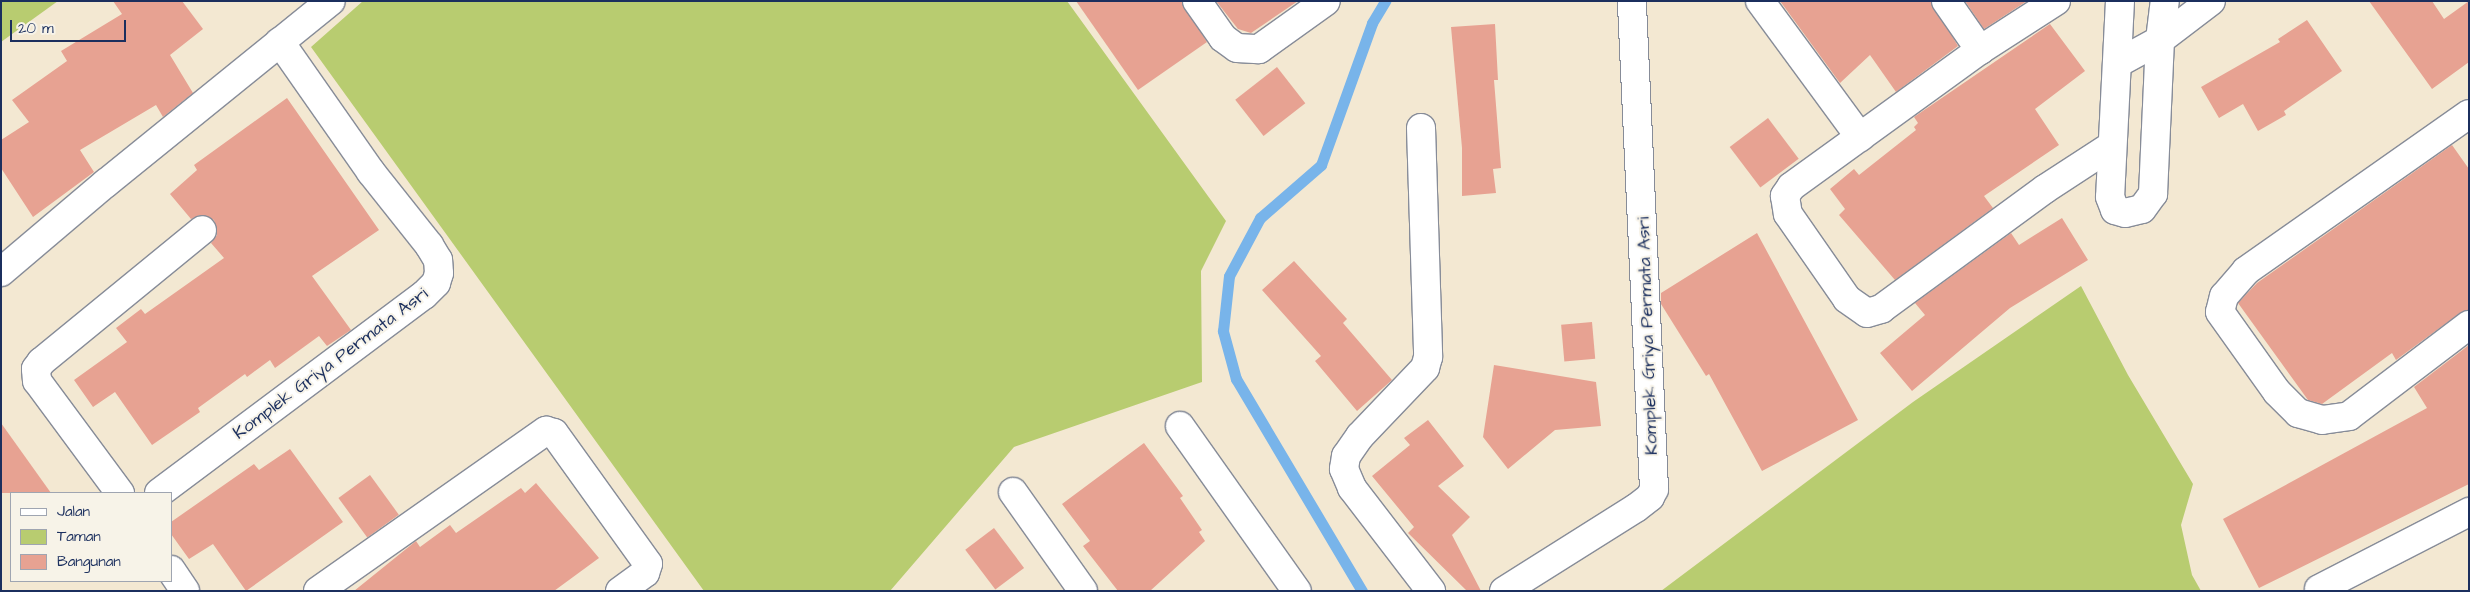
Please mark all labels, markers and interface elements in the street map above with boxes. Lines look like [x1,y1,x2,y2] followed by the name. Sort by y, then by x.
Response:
[12,10,129,42] scale bar
[18,18,54,39] text: 20 m
[1633,216,1663,456] street label: Komplek Griya Permata Asri
[229,284,433,444] street label: Komplek Griya Permata Asri
[10,492,172,582] legend
[57,501,90,522] text: Jalan
[57,526,101,547] text: Taman
[57,551,121,572] text: Bangunan

